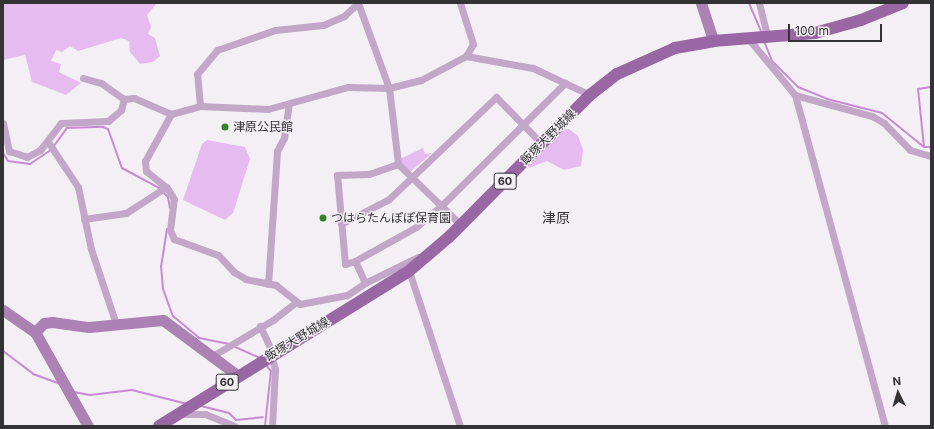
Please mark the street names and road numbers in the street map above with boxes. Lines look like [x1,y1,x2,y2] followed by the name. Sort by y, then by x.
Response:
[517,106,579,168] street label: 飯塚大野城線
[493,172,517,190] road number: 60
[262,314,332,364] street label: 飯塚大野城線
[215,373,239,391] road number: 60

